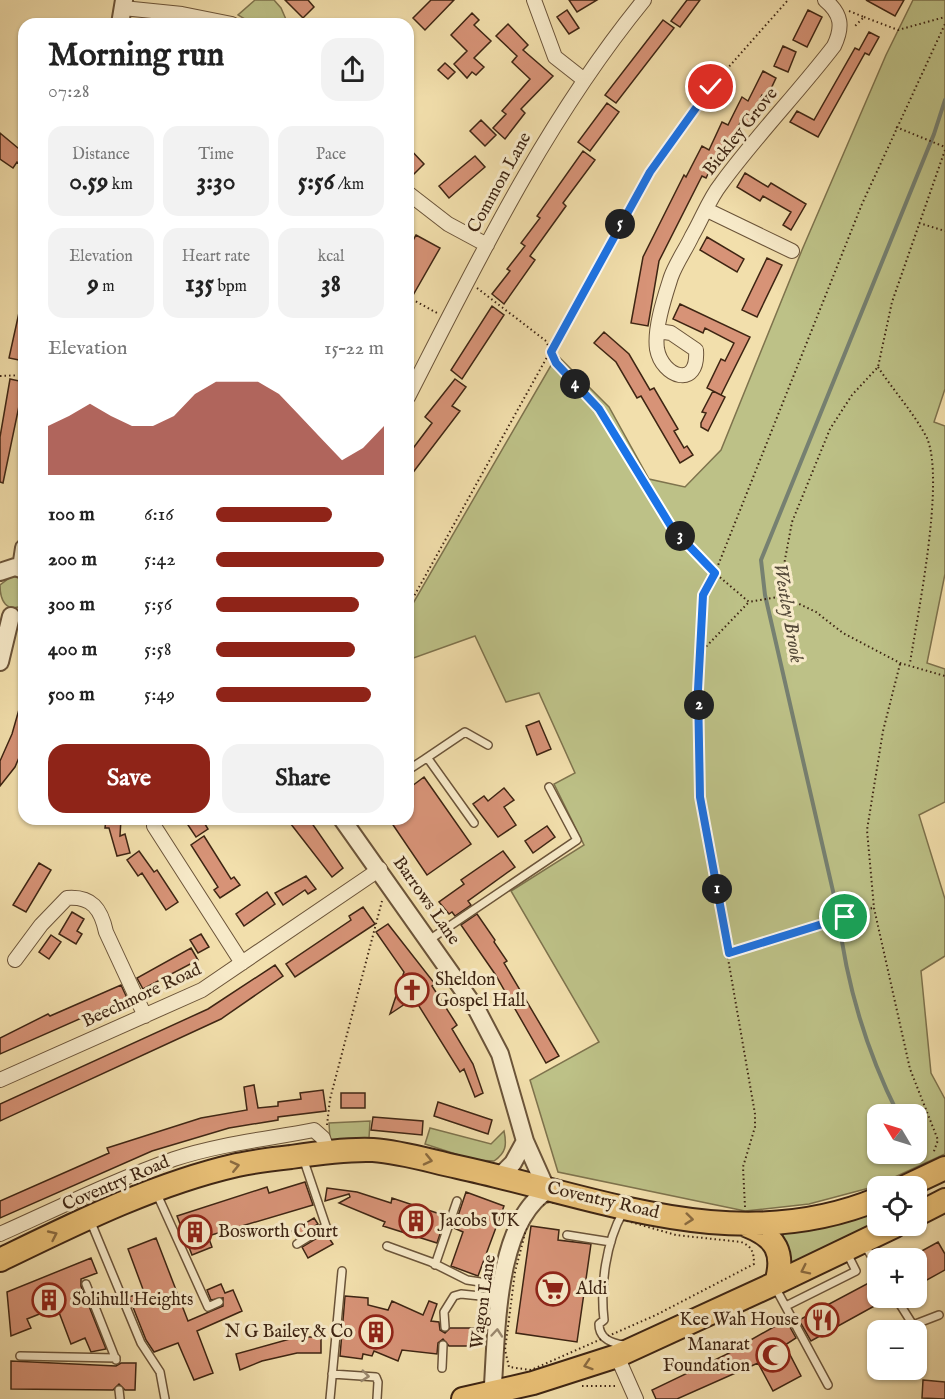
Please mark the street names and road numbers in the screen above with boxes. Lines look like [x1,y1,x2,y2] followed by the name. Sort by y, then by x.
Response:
[699,83,783,181] street label: Bickley Grove
[463,128,537,238] street label: Common Lane
[387,852,465,950] street label: Barrows Lane
[79,958,206,1034] street label: Beechmore Road
[59,1151,173,1217] street label: Coventry Road
[545,1177,662,1225] street label: Coventry Road
[466,1253,502,1351] street label: Wagon Lane

